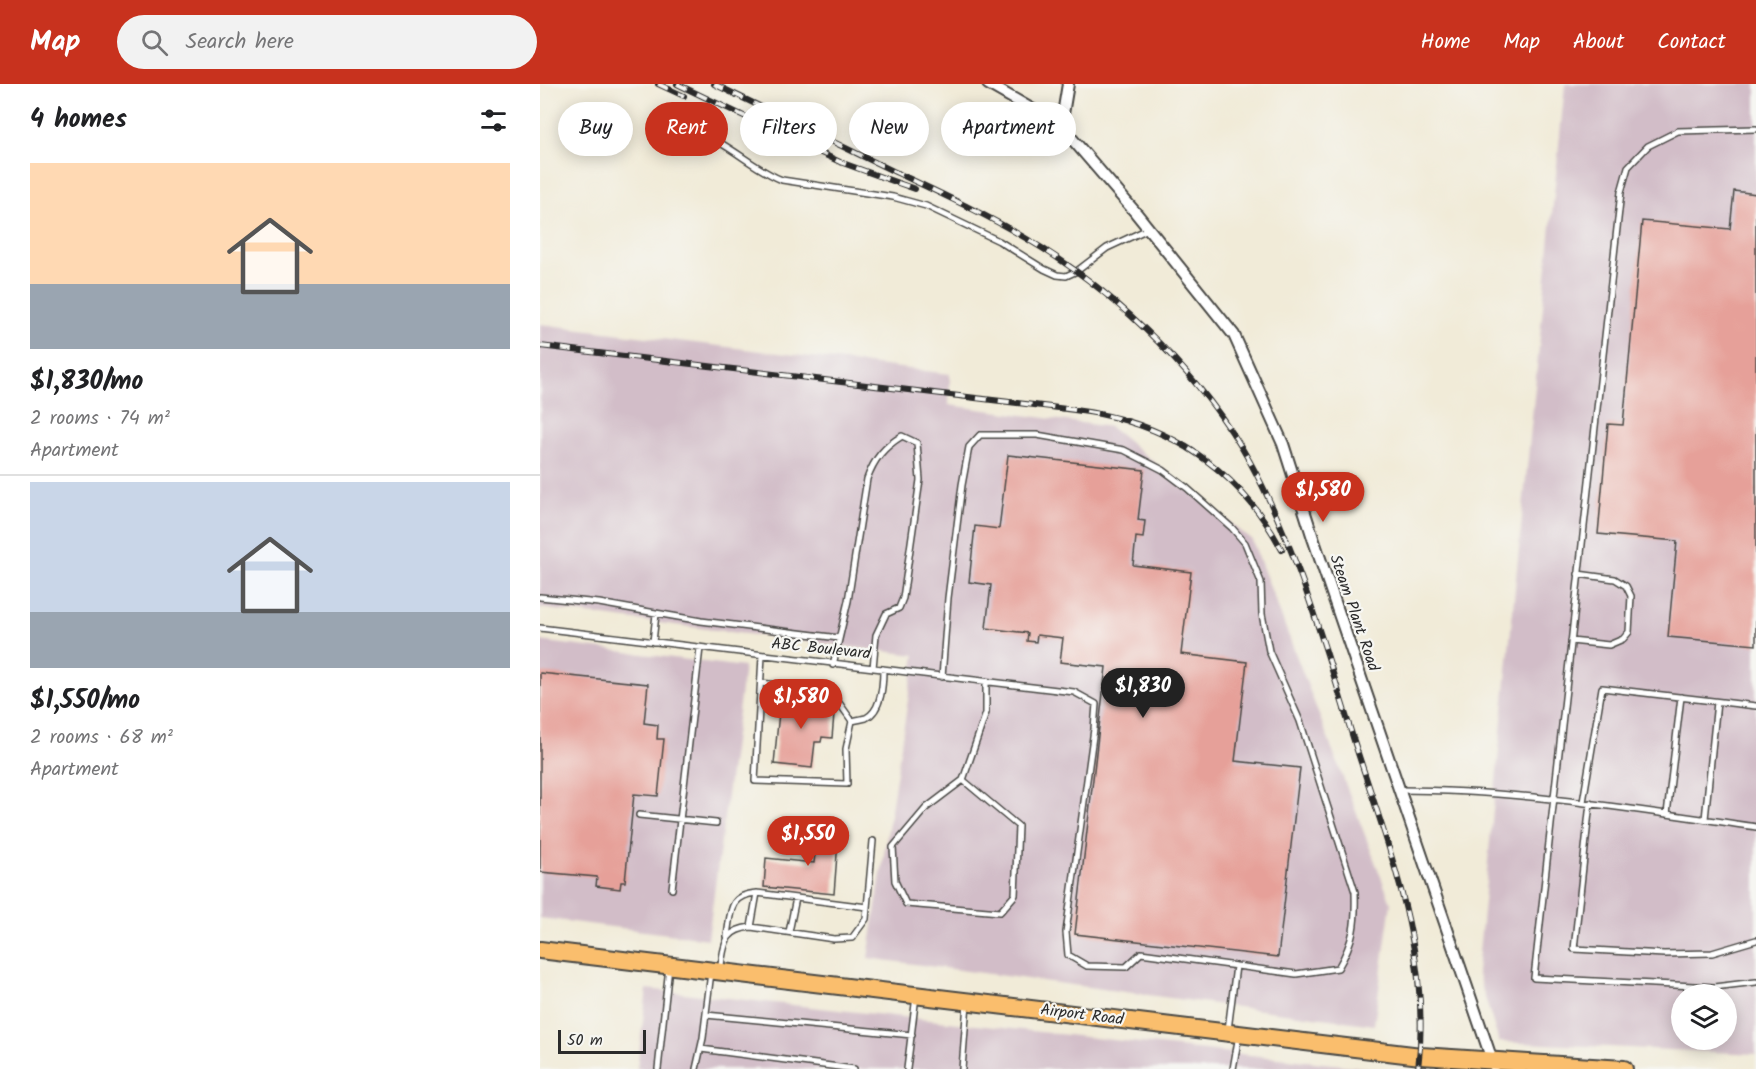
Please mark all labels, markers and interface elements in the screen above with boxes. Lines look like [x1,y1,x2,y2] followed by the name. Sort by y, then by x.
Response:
[117,15,537,69] search box
[30,20,81,65] text: Map
[186,25,294,60] text: Search here
[138,26,171,59] icon: search
[1421,26,1470,59] text: Home
[1503,26,1540,59] text: Map
[1573,26,1624,59] text: About
[1657,26,1726,59] text: Contact
[30,99,127,141] text: 4 homes
[558,102,633,156] chip: Buy
[645,102,728,156] chip: Rent
[740,102,837,156] chip: Filters
[849,102,929,156] chip: New
[941,102,1076,156] chip: Apartment
[477,104,510,137] icon: filters
[216,202,324,310] icon: home
[30,361,143,403] text: $1,830/mo
[30,403,170,435] text: 2 rooms · 74 m²
[30,435,119,467] text: Apartment
[1274,472,1372,523] pin: $1,580
[1295,475,1351,507] text: $1,580
[216,521,324,629] icon: home
[1322,551,1386,676] street label: Steam Plant Road
[770,631,873,667] street label: ABC Boulevard
[1094,668,1192,719] pin: $1,830
[1115,671,1171,703] text: $1,830
[752,679,850,730] pin: $1,580
[30,680,140,722] text: $1,550/mo
[773,682,829,714] text: $1,580
[30,722,173,754] text: 2 rooms · 68 m²
[30,754,119,786] text: Apartment
[759,816,857,867] pin: $1,550
[781,819,835,851] text: $1,550
[1671,984,1737,1050] map controls
[1671,984,1737,1050] button: layers
[1039,997,1126,1033] street label: Airport Road
[558,1027,646,1054] scale bar
[567,1028,603,1053] text: 50 m

